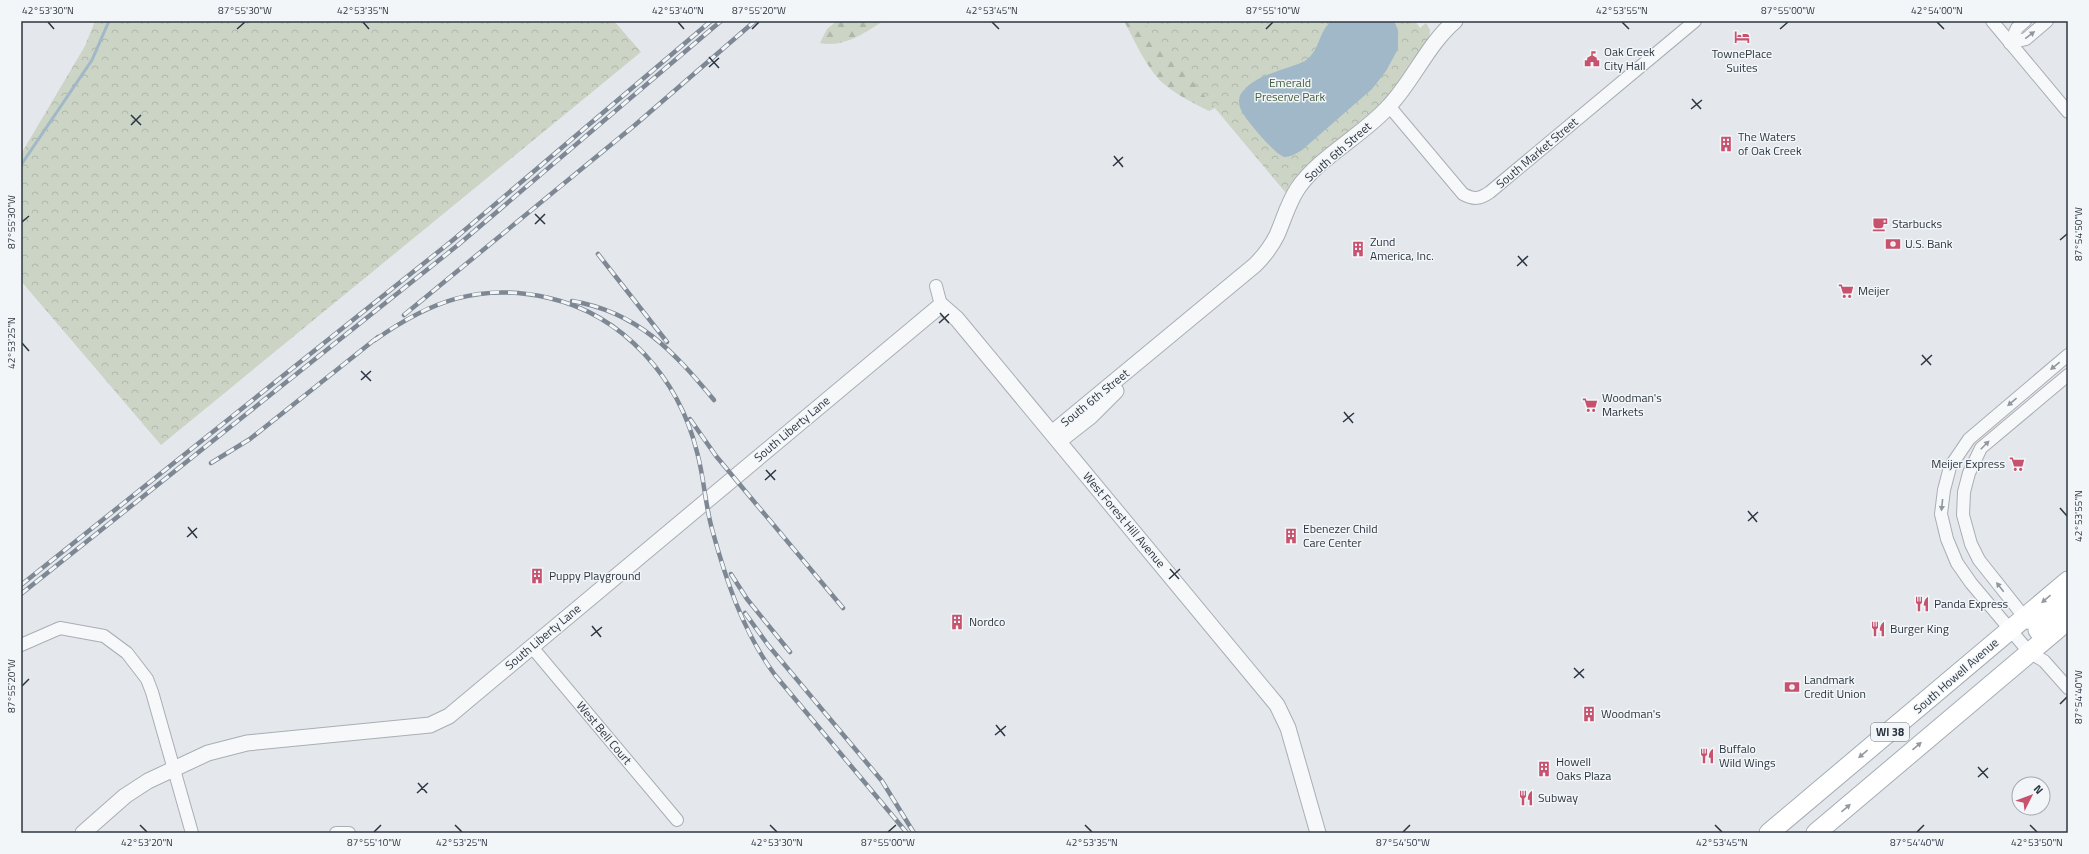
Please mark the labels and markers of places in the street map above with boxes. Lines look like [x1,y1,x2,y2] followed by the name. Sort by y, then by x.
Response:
[1733,28,1751,46] hotel icon: TownePlace Suites
[1604,42,1655,75] place label: Oak Creek City Hall
[1712,44,1772,77] place label: TownePlace Suites
[1583,50,1601,68] public building icon: Oak Creek City Hall
[1738,127,1802,160] place label: The Waters of Oak Creek
[1717,135,1735,153] building icon: The Waters of Oak Creek
[1892,214,1942,233] place label: Starbucks
[1871,215,1889,233] cafe icon: Starbucks
[1370,232,1434,265] place label: Zund America, Inc.
[1905,234,1953,253] place label: U.S. Bank
[1884,235,1902,253] bank icon: U.S. Bank
[1349,240,1367,258] building icon: Zund America, Inc.
[1858,281,1890,300] place label: Meijer
[1837,282,1855,300] supermarket icon: Meijer
[1602,388,1662,421] place label: Woodman's Markets
[1581,396,1599,414] supermarket icon: Woodman's Markets
[1931,454,2005,473] place label: Meijer Express
[2008,455,2026,473] supermarket icon: Meijer Express
[1303,519,1378,552] place label: Ebenezer Child Care Center
[1282,527,1300,545] building icon: Ebenezer Child Care Center
[549,566,641,585] place label: Puppy Playground
[528,567,546,585] building icon: Puppy Playground
[1934,594,2009,613] place label: Panda Express
[1913,595,1931,613] restaurant icon: Panda Express
[969,612,1005,631] place label: Nordco
[948,613,966,631] building icon: Nordco
[1890,619,1949,638] place label: Burger King
[1869,620,1887,638] restaurant icon: Burger King
[1804,670,1866,703] place label: Landmark Credit Union
[1783,678,1801,696] bank icon: Landmark Credit Union
[1601,704,1661,723] place label: Woodman's
[1580,705,1598,723] building icon: Woodman's
[1719,739,1776,772] place label: Buffalo Wild Wings
[1698,747,1716,765] restaurant icon: Buffalo Wild Wings
[1556,752,1611,785] place label: Howell Oaks Plaza
[1535,760,1553,778] building icon: Howell Oaks Plaza
[1538,788,1578,807] place label: Subway
[1517,789,1535,807] restaurant icon: Subway

